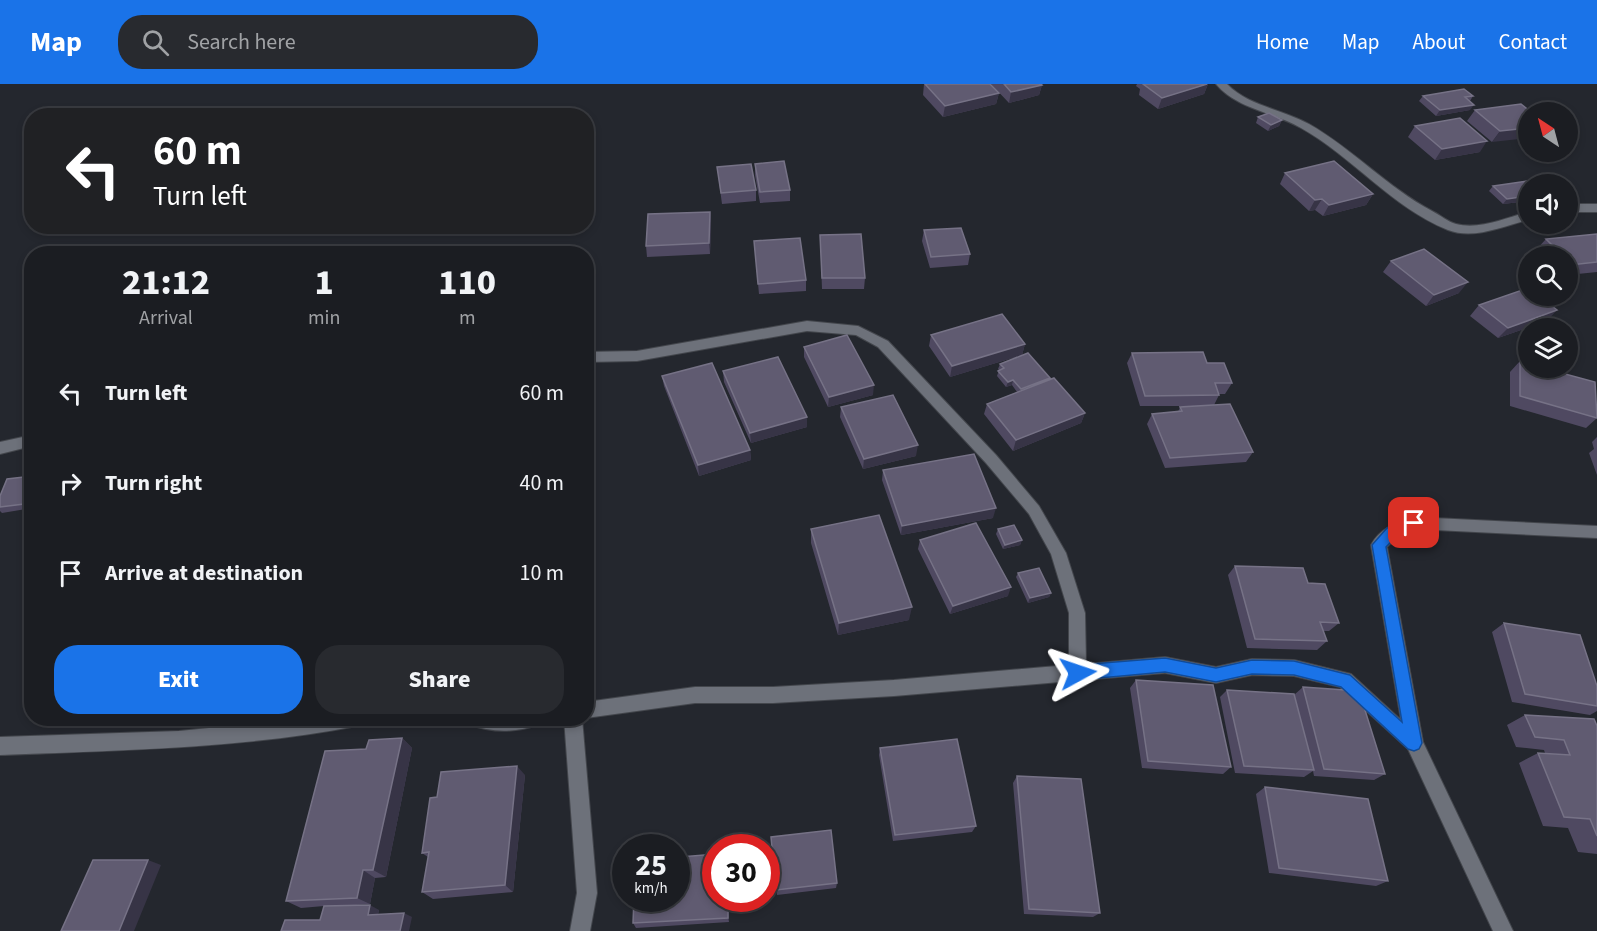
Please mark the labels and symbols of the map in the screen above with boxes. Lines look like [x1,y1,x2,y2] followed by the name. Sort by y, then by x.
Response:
[1518,102,1578,162] north arrow
[1388,497,1439,548] pin
[1046,641,1110,705] position arrow
[702,834,780,912] speed limit sign: 30

